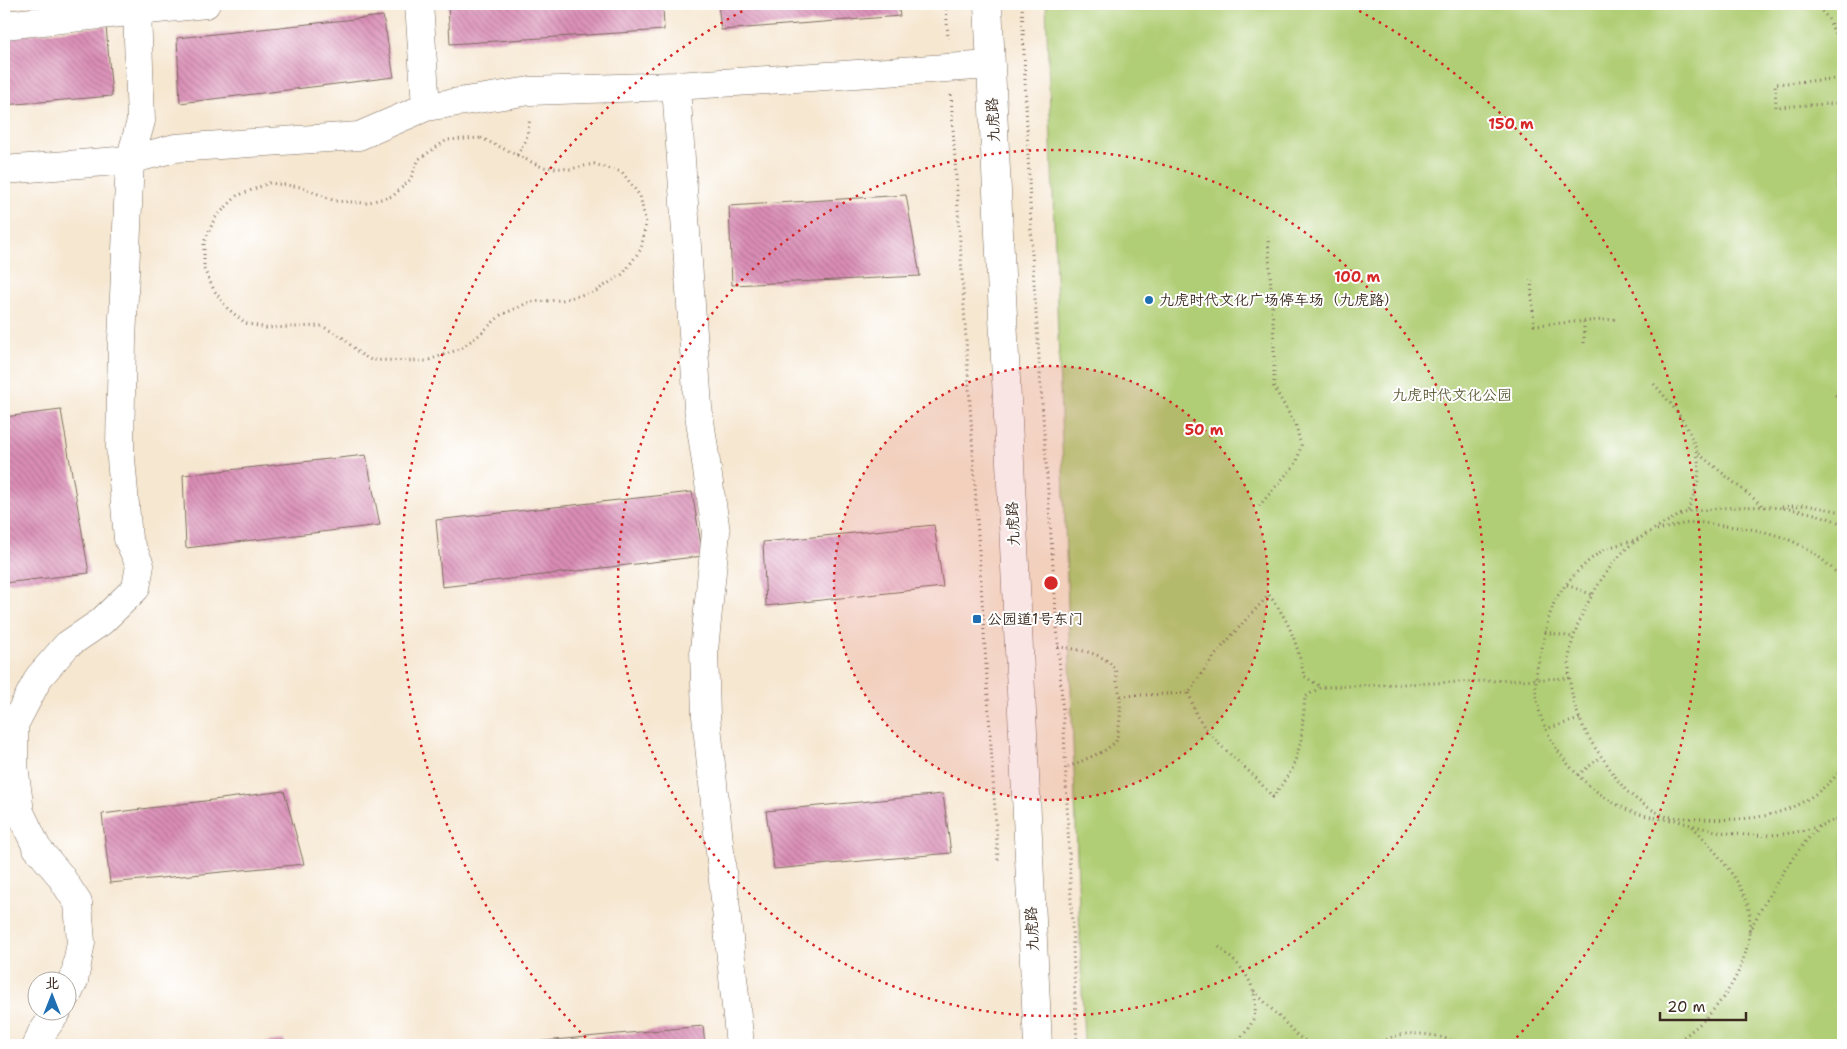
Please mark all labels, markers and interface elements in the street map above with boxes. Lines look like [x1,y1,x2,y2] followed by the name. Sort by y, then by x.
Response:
[982,97,1004,143] street label: 九虎路
[1488,114,1534,134] text: 150 m
[1334,267,1380,287] text: 100 m
[1159,290,1399,310] place label: 九虎时代文化广场停车场（九虎路）
[1143,294,1155,306] marker: 九虎时代文化广场停车场（九虎路）
[1392,385,1512,405] park label: 九虎时代文化公园
[1185,420,1224,440] text: 50 m
[1002,501,1024,547] street label: 九虎路
[1042,574,1060,592] centre of rings
[987,609,1083,629] place label: 公园道1号东门
[971,613,983,625] marker: 公园道1号东门
[1021,906,1043,952] street label: 九虎路
[28,972,78,1022] north arrow
[45,974,59,992] text: 北
[1660,989,1746,1021] scale bar
[1667,997,1706,1017] text: 20 m

